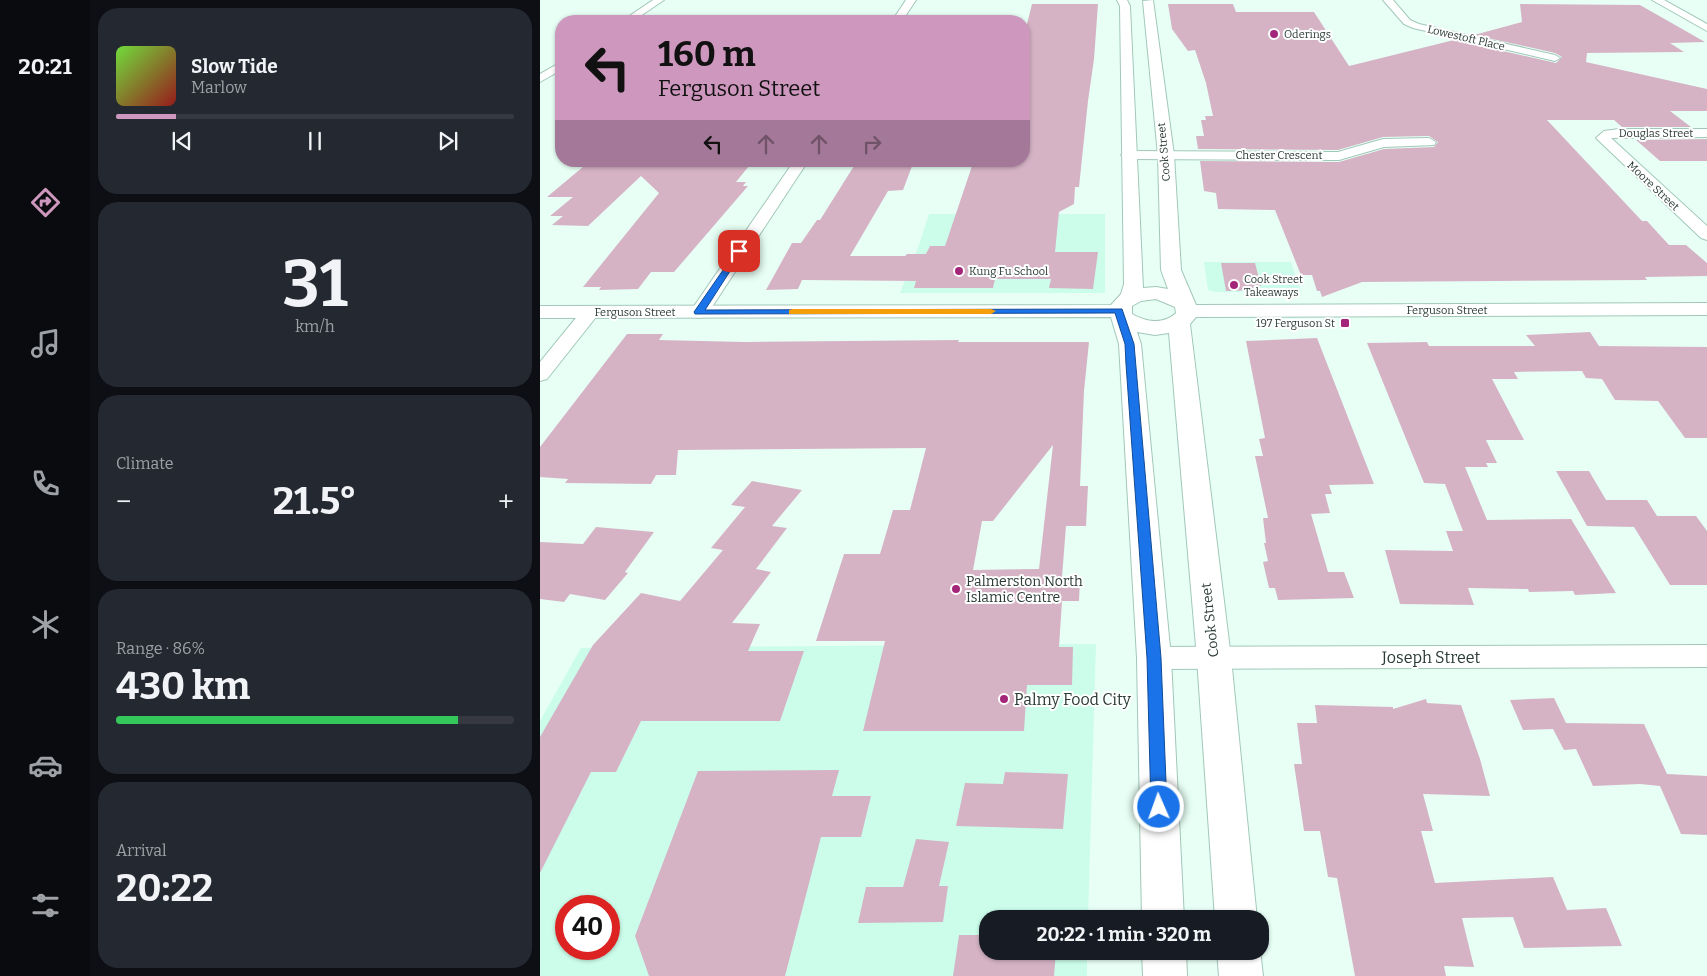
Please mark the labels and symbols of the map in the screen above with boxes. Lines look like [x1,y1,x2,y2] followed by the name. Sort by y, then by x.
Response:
[1426,23,1506,53] street label: Lowestoft Place
[1268,28,1280,40] marker: Oderings
[1284,28,1331,41] place label: Oderings
[1155,122,1173,182] street label: Cook Street
[1619,127,1693,140] street label: Douglas Street
[1236,149,1322,162] street label: Chester Crescent
[1624,159,1682,213] street label: Moore Street
[718,230,760,272] pin
[953,265,965,277] marker: Kung Fu School
[969,265,1048,278] place label: Kung Fu School
[1244,273,1303,299] place label: Cook Street Takeaways
[1228,279,1240,291] marker: Cook Street Takeaways
[1406,304,1488,317] street label: Ferguson Street
[594,306,676,319] street label: Ferguson Street
[1256,317,1335,330] place label: 197 Ferguson St
[1339,317,1351,329] marker: 197 Ferguson St
[966,573,1083,606] place label: Palmerston North Islamic Centre
[1198,582,1222,658] street label: Cook Street
[950,583,962,595] marker: Palmerston North Islamic Centre
[1381,648,1480,667] street label: Joseph Street
[1014,690,1132,709] place label: Palmy Food City
[998,693,1010,705] marker: Palmy Food City
[1132,780,1184,832] position arrow
[555,895,620,960] speed limit sign: 40

